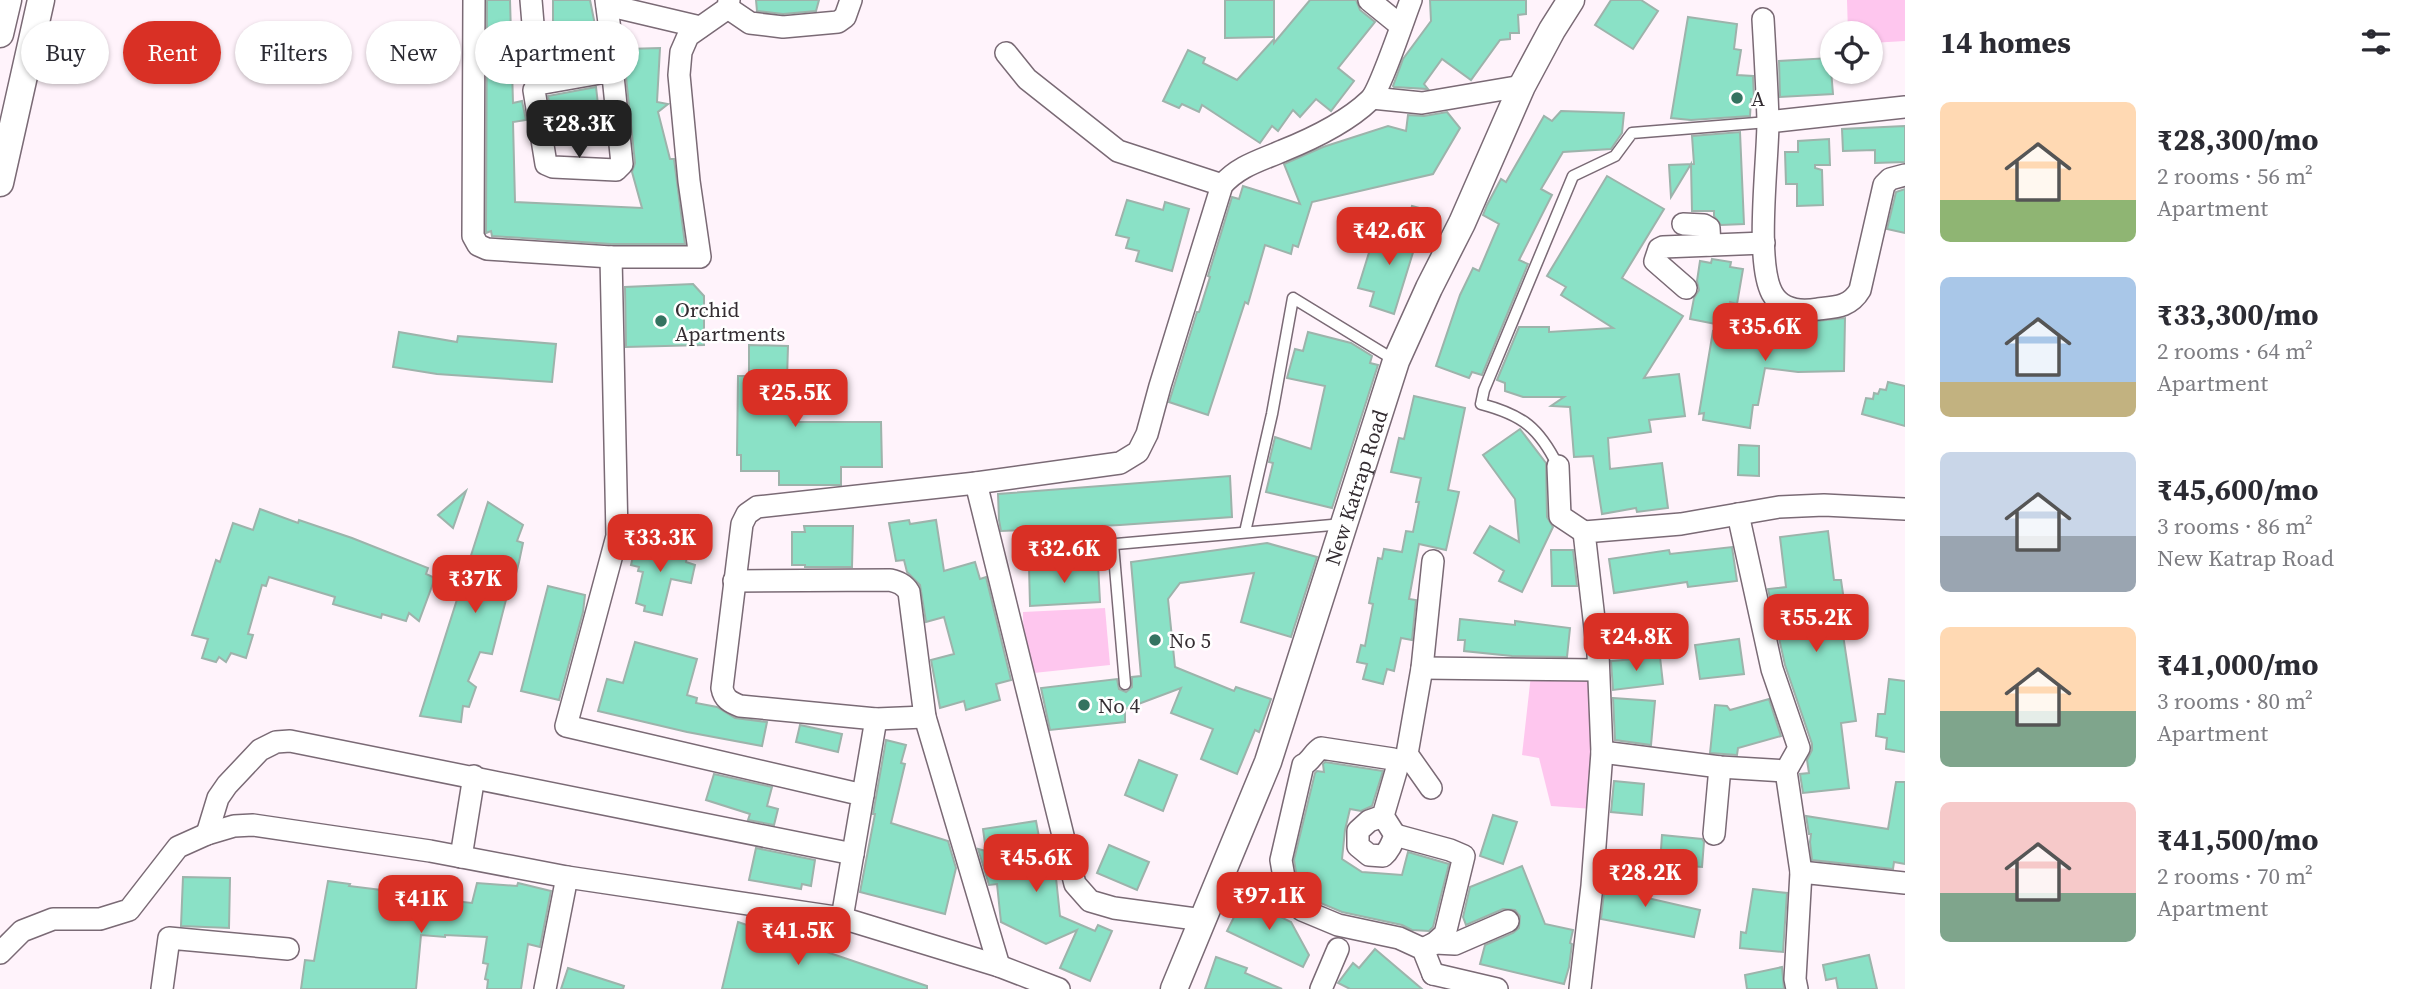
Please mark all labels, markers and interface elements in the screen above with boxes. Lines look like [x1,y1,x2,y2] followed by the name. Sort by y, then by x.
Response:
[21,21,109,84] chip: Buy
[123,21,221,84] chip: Rent
[235,21,352,84] chip: Filters
[366,21,461,84] chip: New
[475,21,639,84] chip: Apartment
[1820,21,1883,84] map controls
[1820,21,1883,84] button: locate
[1940,22,2071,63] text: 14 homes
[2357,23,2395,61] icon: filters
[1751,84,1765,113] place label: A
[1729,90,1745,106] marker: A
[522,100,636,160] pin: ₹28.3K
[543,107,615,139] text: ₹28.3K
[2157,119,2319,160] text: ₹28,300/mo
[1996,130,2080,214] icon: home
[2157,160,2313,192] text: 2 rooms · 56 m²
[2157,192,2268,224] text: Apartment
[1332,208,1446,267] pin: ₹42.6K
[1353,214,1425,246] text: ₹42.6K
[2157,294,2319,335] text: ₹33,300/mo
[675,295,785,348] place label: Orchid Apartments
[1708,304,1822,363] pin: ₹35.6K
[1996,305,2080,389] icon: home
[1729,310,1801,342] text: ₹35.6K
[653,313,669,329] marker: Orchid Apartments
[2157,335,2313,367] text: 2 rooms · 64 m²
[2157,367,2268,399] text: Apartment
[738,370,852,429] pin: ₹25.5K
[759,376,831,408] text: ₹25.5K
[1317,406,1394,569] street label: New Katrap Road
[2157,469,2319,510] text: ₹45,600/mo
[1996,480,2080,564] icon: home
[2157,510,2313,542] text: 3 rooms · 86 m²
[603,514,717,574] pin: ₹33.3K
[624,521,696,553] text: ₹33.3K
[1007,526,1121,585] pin: ₹32.6K
[1028,532,1100,564] text: ₹32.6K
[2157,542,2334,574] text: New Katrap Road
[434,556,516,615] pin: ₹37K
[448,562,502,594] text: ₹37K
[1759,594,1873,654] pin: ₹55.2K
[1780,601,1852,633] text: ₹55.2K
[1579,614,1693,673] pin: ₹24.8K
[1600,620,1672,652] text: ₹24.8K
[1169,626,1211,655] place label: No 5
[1147,632,1163,648] marker: No 5
[2157,644,2319,685] text: ₹41,000/mo
[1996,655,2080,739] icon: home
[2157,685,2313,717] text: 3 rooms · 80 m²
[1098,691,1141,720] place label: No 4
[1076,697,1092,713] marker: No 4
[2157,717,2268,749] text: Apartment
[2157,819,2319,860] text: ₹41,500/mo
[1996,830,2080,914] icon: home
[979,834,1093,894] pin: ₹45.6K
[1000,841,1072,873] text: ₹45.6K
[1588,850,1702,909] pin: ₹28.2K
[1609,856,1681,888] text: ₹28.2K
[2157,860,2313,892] text: 2 rooms · 70 m²
[1212,872,1326,932] pin: ₹97.1K
[380,876,462,935] pin: ₹41K
[1233,879,1305,911] text: ₹97.1K
[394,882,448,914] text: ₹41K
[2157,892,2268,924] text: Apartment
[741,908,855,967] pin: ₹41.5K
[762,914,834,946] text: ₹41.5K

